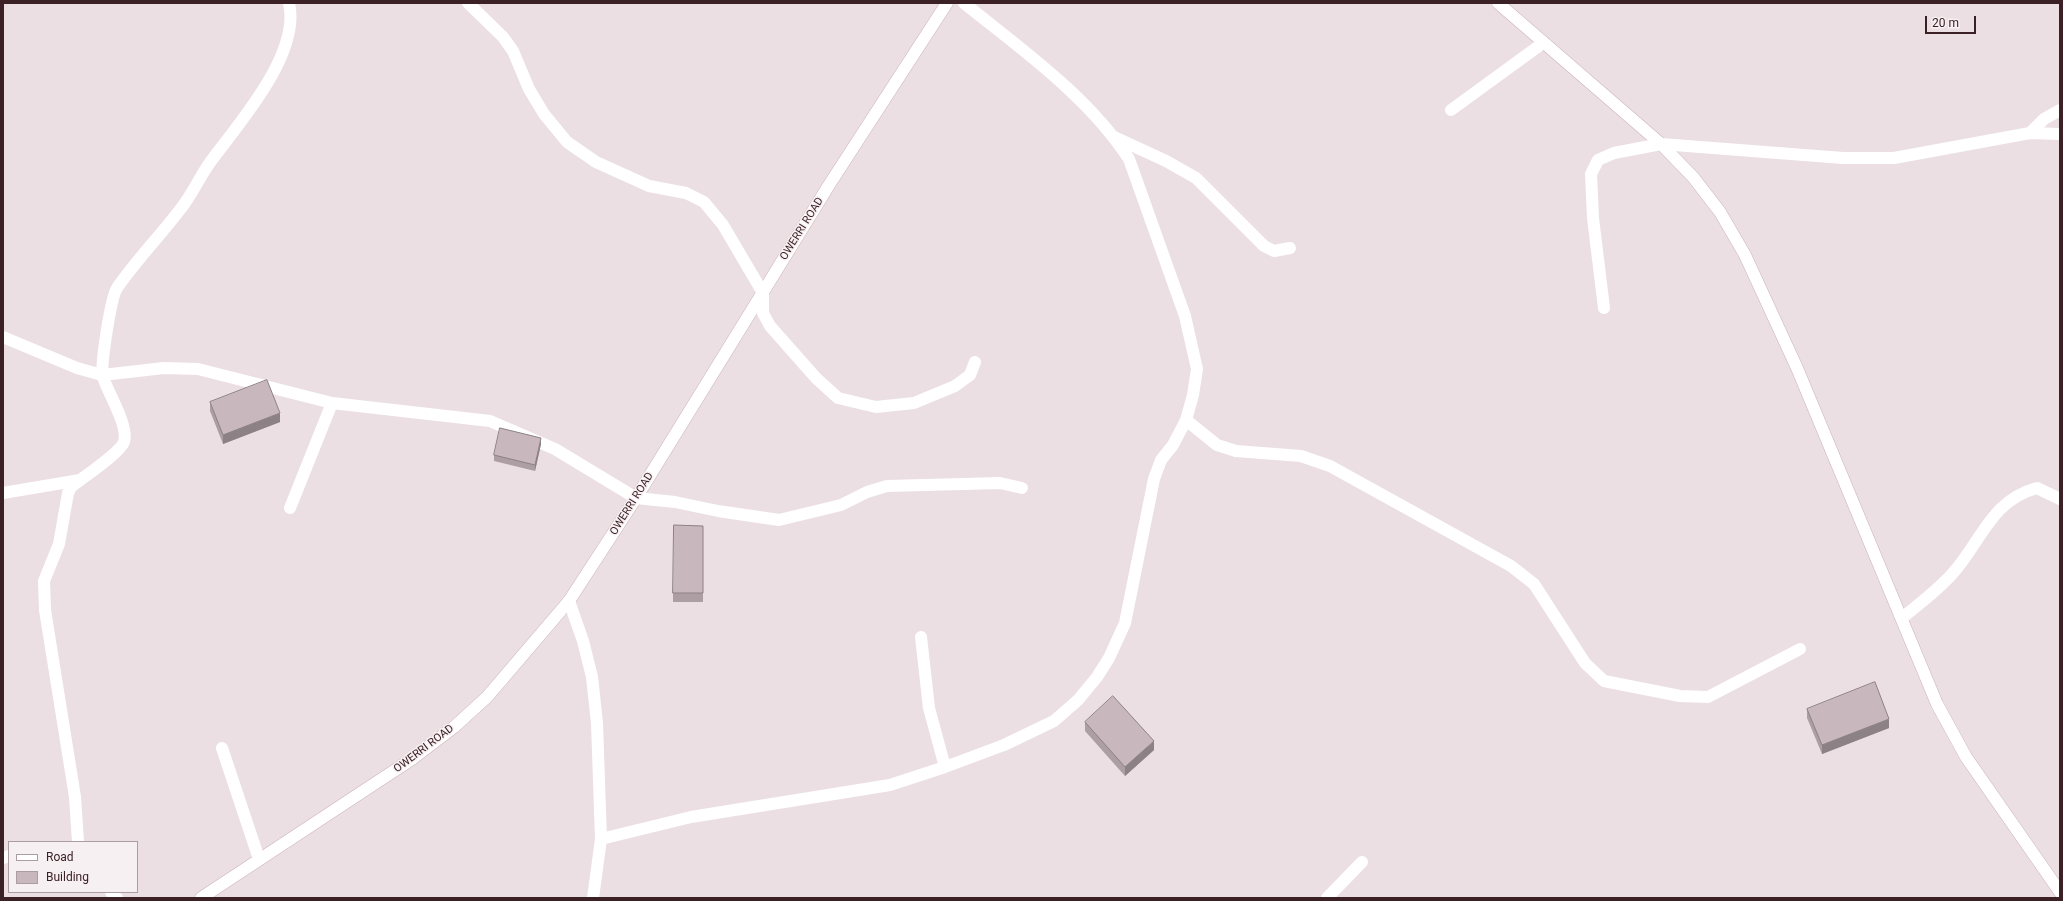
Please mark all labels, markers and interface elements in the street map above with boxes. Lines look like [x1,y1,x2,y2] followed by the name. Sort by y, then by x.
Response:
[1927,8,1978,34] scale bar
[1932,16,1959,30] text: 20 m
[777,195,827,263] street label: OWERRI ROAD
[607,470,657,538] street label: OWERRI ROAD
[391,722,457,776] street label: OWERRI ROAD
[8,841,138,893] legend
[46,850,74,864] text: Road
[46,870,89,884] text: Building

